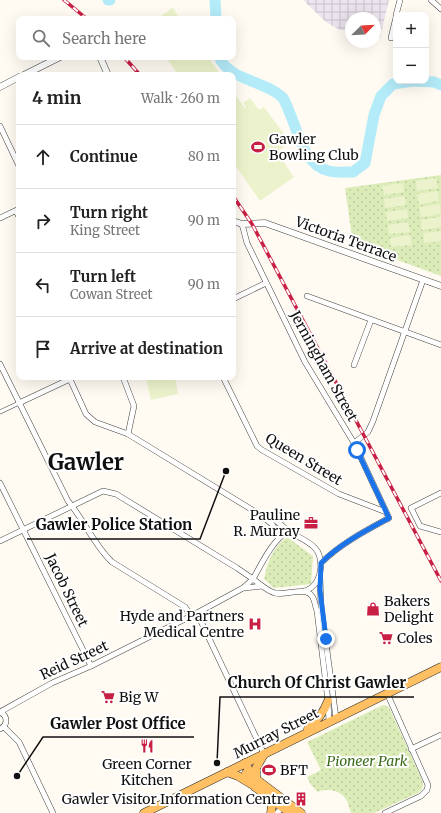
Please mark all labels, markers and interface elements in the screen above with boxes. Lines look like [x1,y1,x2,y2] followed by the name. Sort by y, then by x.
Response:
[345,12,381,48] north arrow
[393,12,429,84] map controls
[393,12,429,48] button: +
[16,16,236,60] search box
[30,27,52,49] icon: search
[62,29,146,48] text: Search here
[393,48,429,84] button: −
[32,87,81,109] text: 4 min
[141,90,220,107] text: Walk · 260 m
[269,130,359,164] place label: Gawler Bowling Club
[250,139,266,155] sports icon: Gawler Bowling Club
[32,146,54,168] icon: ahead
[70,147,138,166] text: Continue
[188,148,220,165] text: 80 m
[70,203,148,222] text: Turn right
[32,210,54,232] icon: right
[188,212,220,229] text: 90 m
[292,212,399,266] street label: Victoria Terrace
[70,222,140,239] text: King Street
[70,267,136,286] text: Turn left
[32,274,54,296] icon: left
[188,276,220,293] text: 90 m
[70,286,153,303] text: Cowan Street
[286,307,362,425] street label: Jerningham Street
[32,338,54,360] icon: arrive
[70,339,223,358] text: Arrive at destination
[262,429,346,489] street label: Queen Street
[348,441,366,459] route start
[48,448,124,476] district label: Gawler
[233,506,301,540] place label: Pauline R. Murray
[27,512,200,539] callout: Gawler Police Station
[36,515,192,534] text: Gawler Police Station
[303,515,319,531] office icon: Pauline R. Murray
[41,550,93,630] street label: Jacob Street
[384,592,434,626] place label: Bakers Delight
[365,601,381,617] shop icon: Bakers Delight
[120,607,244,641] place label: Hyde and Partners Medical Centre
[247,616,263,632] hospital icon: Hyde and Partners Medical Centre
[397,629,433,647] place label: Coles
[317,630,335,648] route end
[378,630,394,646] supermarket icon: Coles
[37,636,111,684] street label: Reid Street
[220,670,414,697] callout: Church Of Christ Gawler
[228,673,406,692] text: Church Of Christ Gawler
[119,688,159,706] place label: Big W
[100,689,116,705] supermarket icon: Big W
[230,704,322,762] street label: Murray Street
[43,710,194,737] callout: Gawler Post Office
[50,714,186,733] text: Gawler Post Office
[139,738,155,754] restaurant icon: Green Corner Kitchen
[327,752,408,770] park label: Pioneer Park
[102,755,192,789] place label: Green Corner Kitchen
[280,761,308,779] place label: BFT
[261,762,277,778] sports icon: BFT
[62,790,290,808] place label: Gawler Visitor Information Centre
[293,791,309,807] building icon: Gawler Visitor Information Centre

